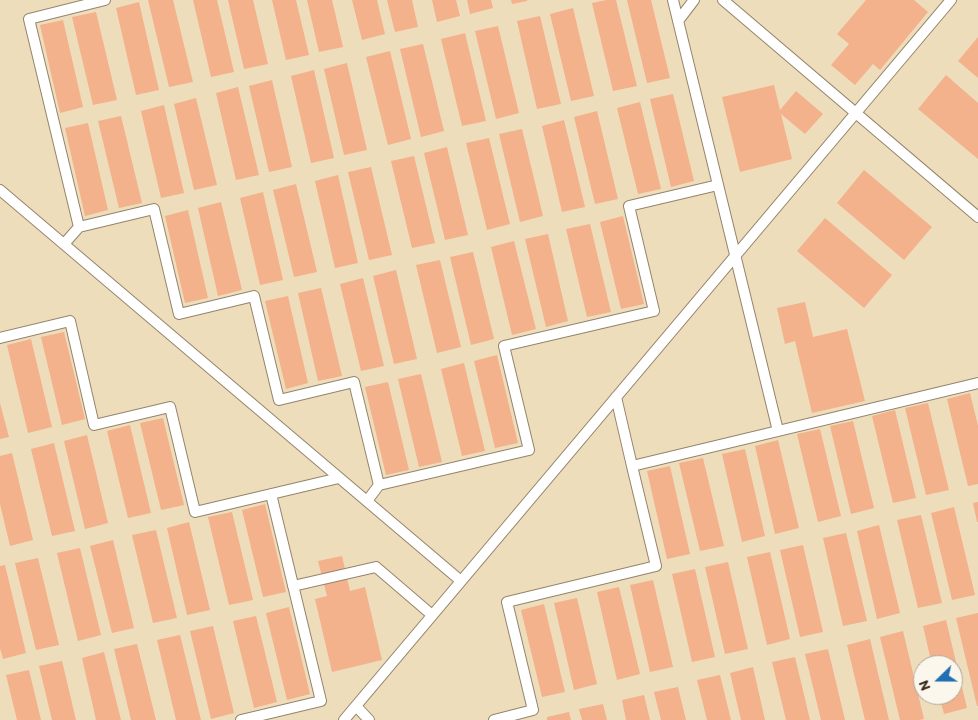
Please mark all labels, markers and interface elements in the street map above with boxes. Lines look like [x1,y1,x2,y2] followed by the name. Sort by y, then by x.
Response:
[913,655,963,705] north arrow
[915,678,934,693] text: N

